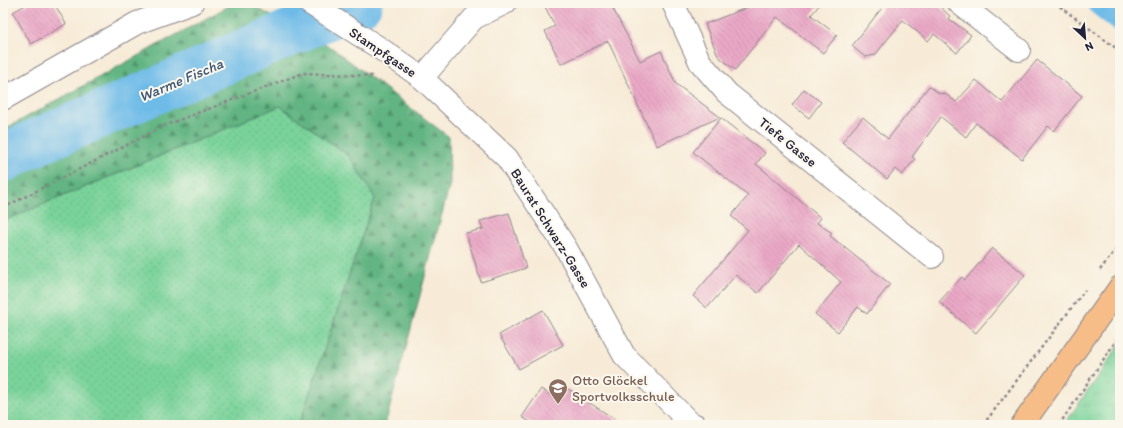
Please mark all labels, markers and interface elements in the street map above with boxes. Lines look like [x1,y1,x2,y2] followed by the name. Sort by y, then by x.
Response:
[1065,18,1105,58] north arrow
[346,24,420,81] street label: Stampfgasse
[1083,39,1095,54] text: N
[136,54,226,106] water label: Warme Fischa
[755,114,820,171] street label: Tiefe Gasse
[507,165,594,291] street label: Baurat Schwarz-Gasse
[572,372,675,405] place label: Otto Glöckel Sportvolksschule
[547,377,569,405] school or university icon: Otto Glöckel Sportvolksschule

